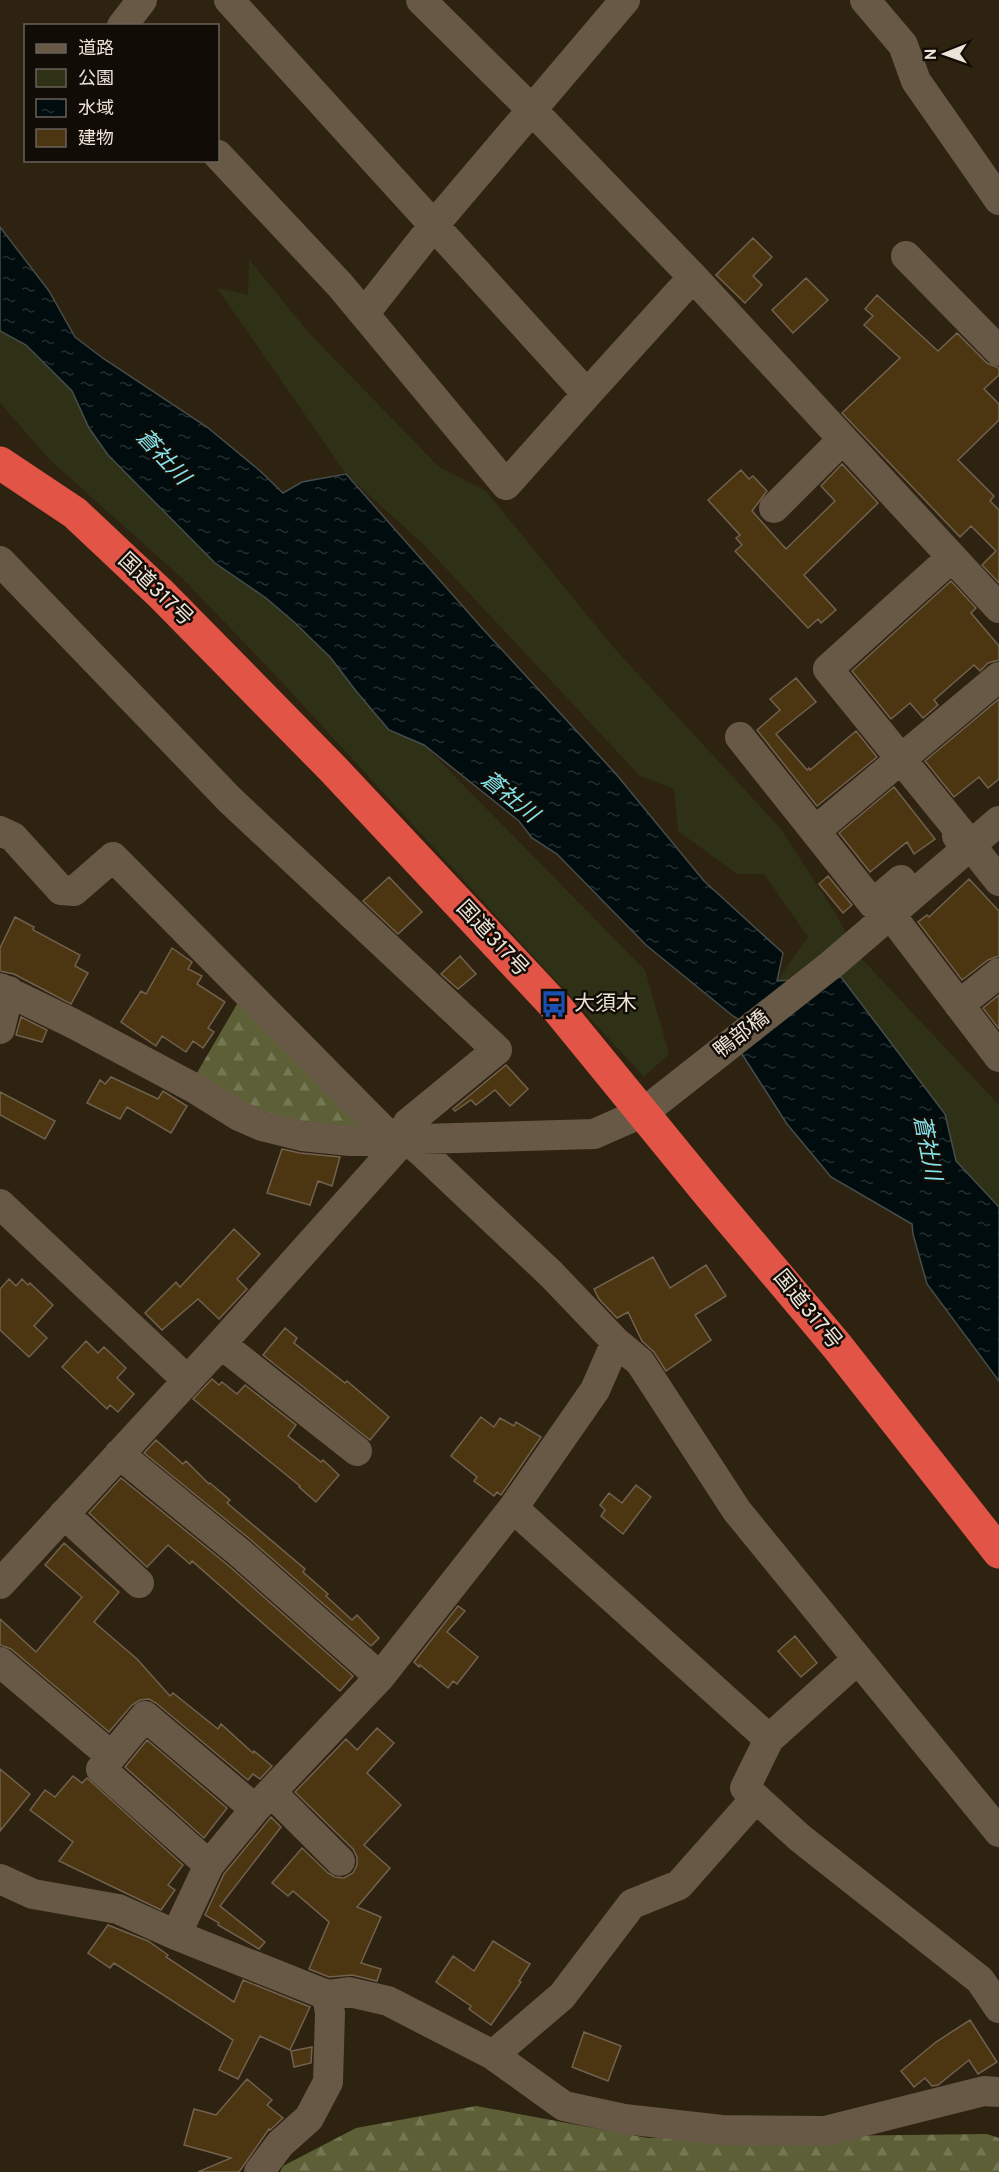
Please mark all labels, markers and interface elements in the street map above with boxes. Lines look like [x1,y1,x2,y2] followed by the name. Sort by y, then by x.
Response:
[24,24,219,162] legend
[915,24,975,84] north arrow
[78,38,114,61] text: 道路
[922,48,942,60] text: N
[78,68,114,91] text: 公園
[78,98,114,121] text: 水域
[78,128,114,151] text: 建物
[130,425,196,493] water label: 蒼社川
[112,548,198,632] street label: 国道317号
[475,767,545,831] water label: 蒼社川
[450,895,534,983] street label: 国道317号
[539,989,569,1019] bus stop icon: 大須木
[574,991,637,1018] place label: 大須木
[709,1005,775,1065] street label: 鴨部橋
[906,1113,946,1185] water label: 蒼社川
[767,1265,847,1355] street label: 国道317号

